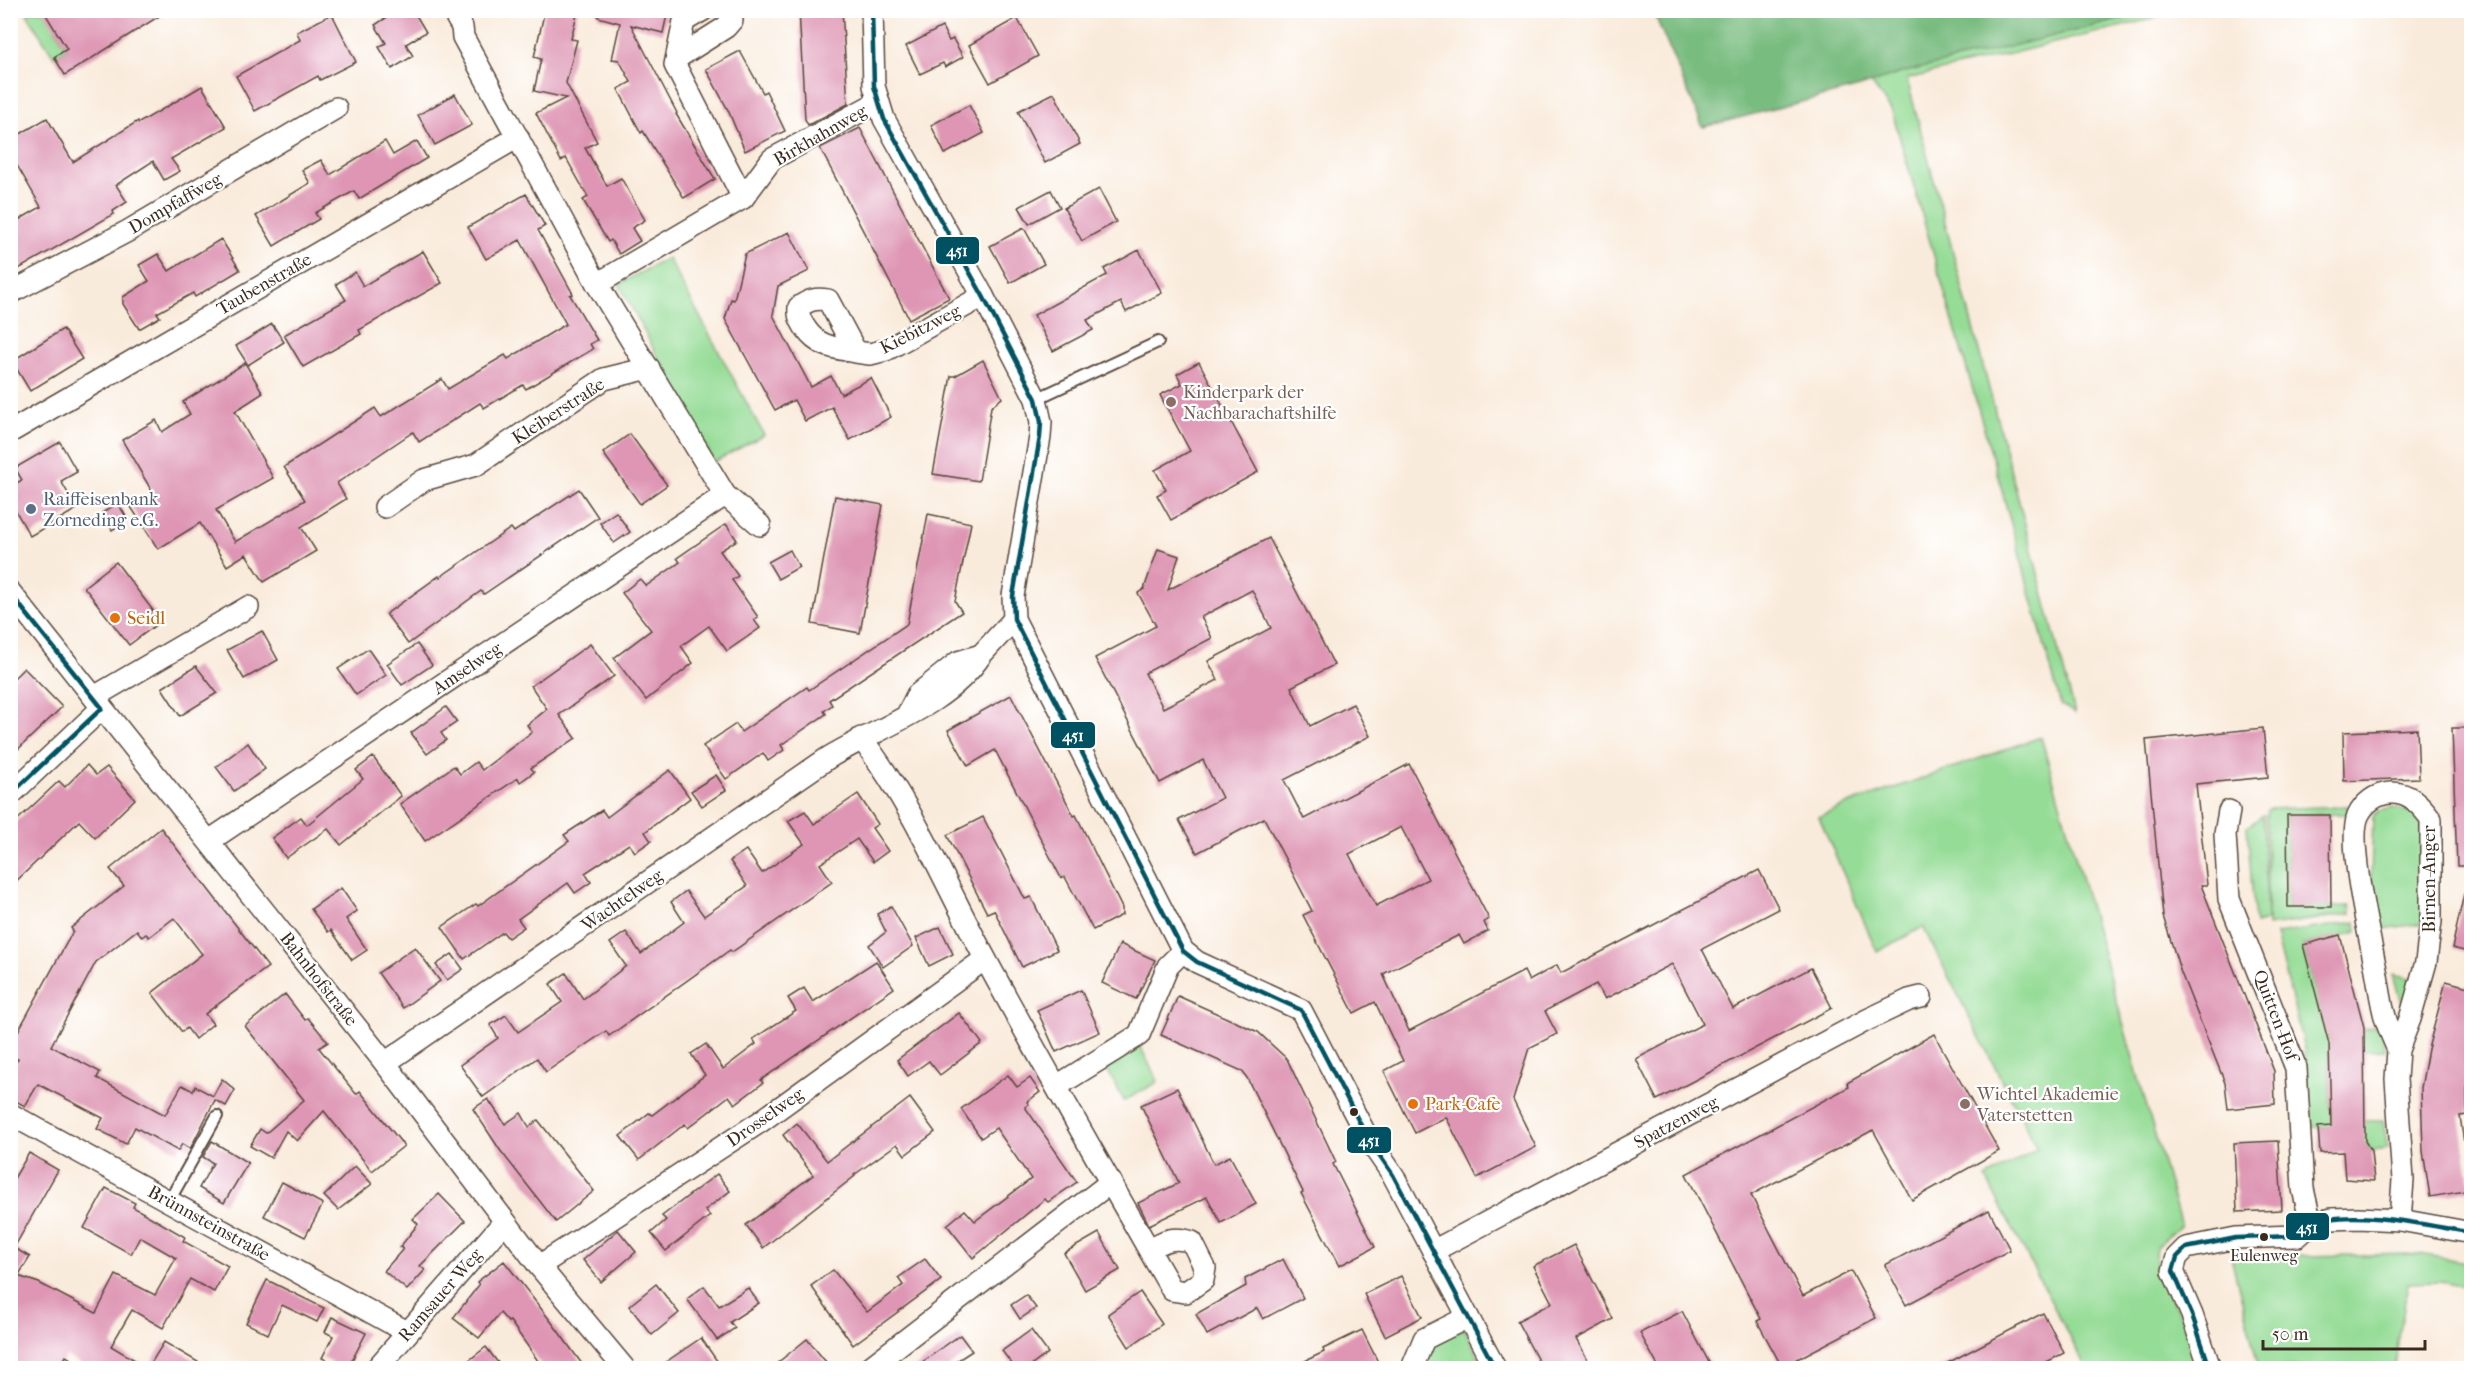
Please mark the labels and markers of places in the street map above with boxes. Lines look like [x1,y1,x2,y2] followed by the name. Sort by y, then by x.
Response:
[1183,382,1337,424] place label: Kinderpark der Nachbarachaftshilfe
[1164,395,1178,409] marker: Kinderpark der Nachbarachaftshilfe
[43,489,159,531] place label: Raiffeisenbank Zorneding e.G.
[24,502,38,516] marker: Raiffeisenbank Zorneding e.G.
[127,608,165,629] place label: Seidl
[108,611,122,625] marker: Seidl
[1976,1084,2119,1126] place label: Wichtel Akademie Vaterstetten
[1425,1094,1501,1115] place label: Park-Cafe
[1406,1097,1420,1111] marker: Park-Cafe
[1958,1097,1972,1111] marker: Wichtel Akademie Vaterstetten
[1348,1106,1360,1118] unlabelled marker
[2258,1231,2270,1243] marker: Eulenweg
[2230,1246,2298,1265] place label: Eulenweg

